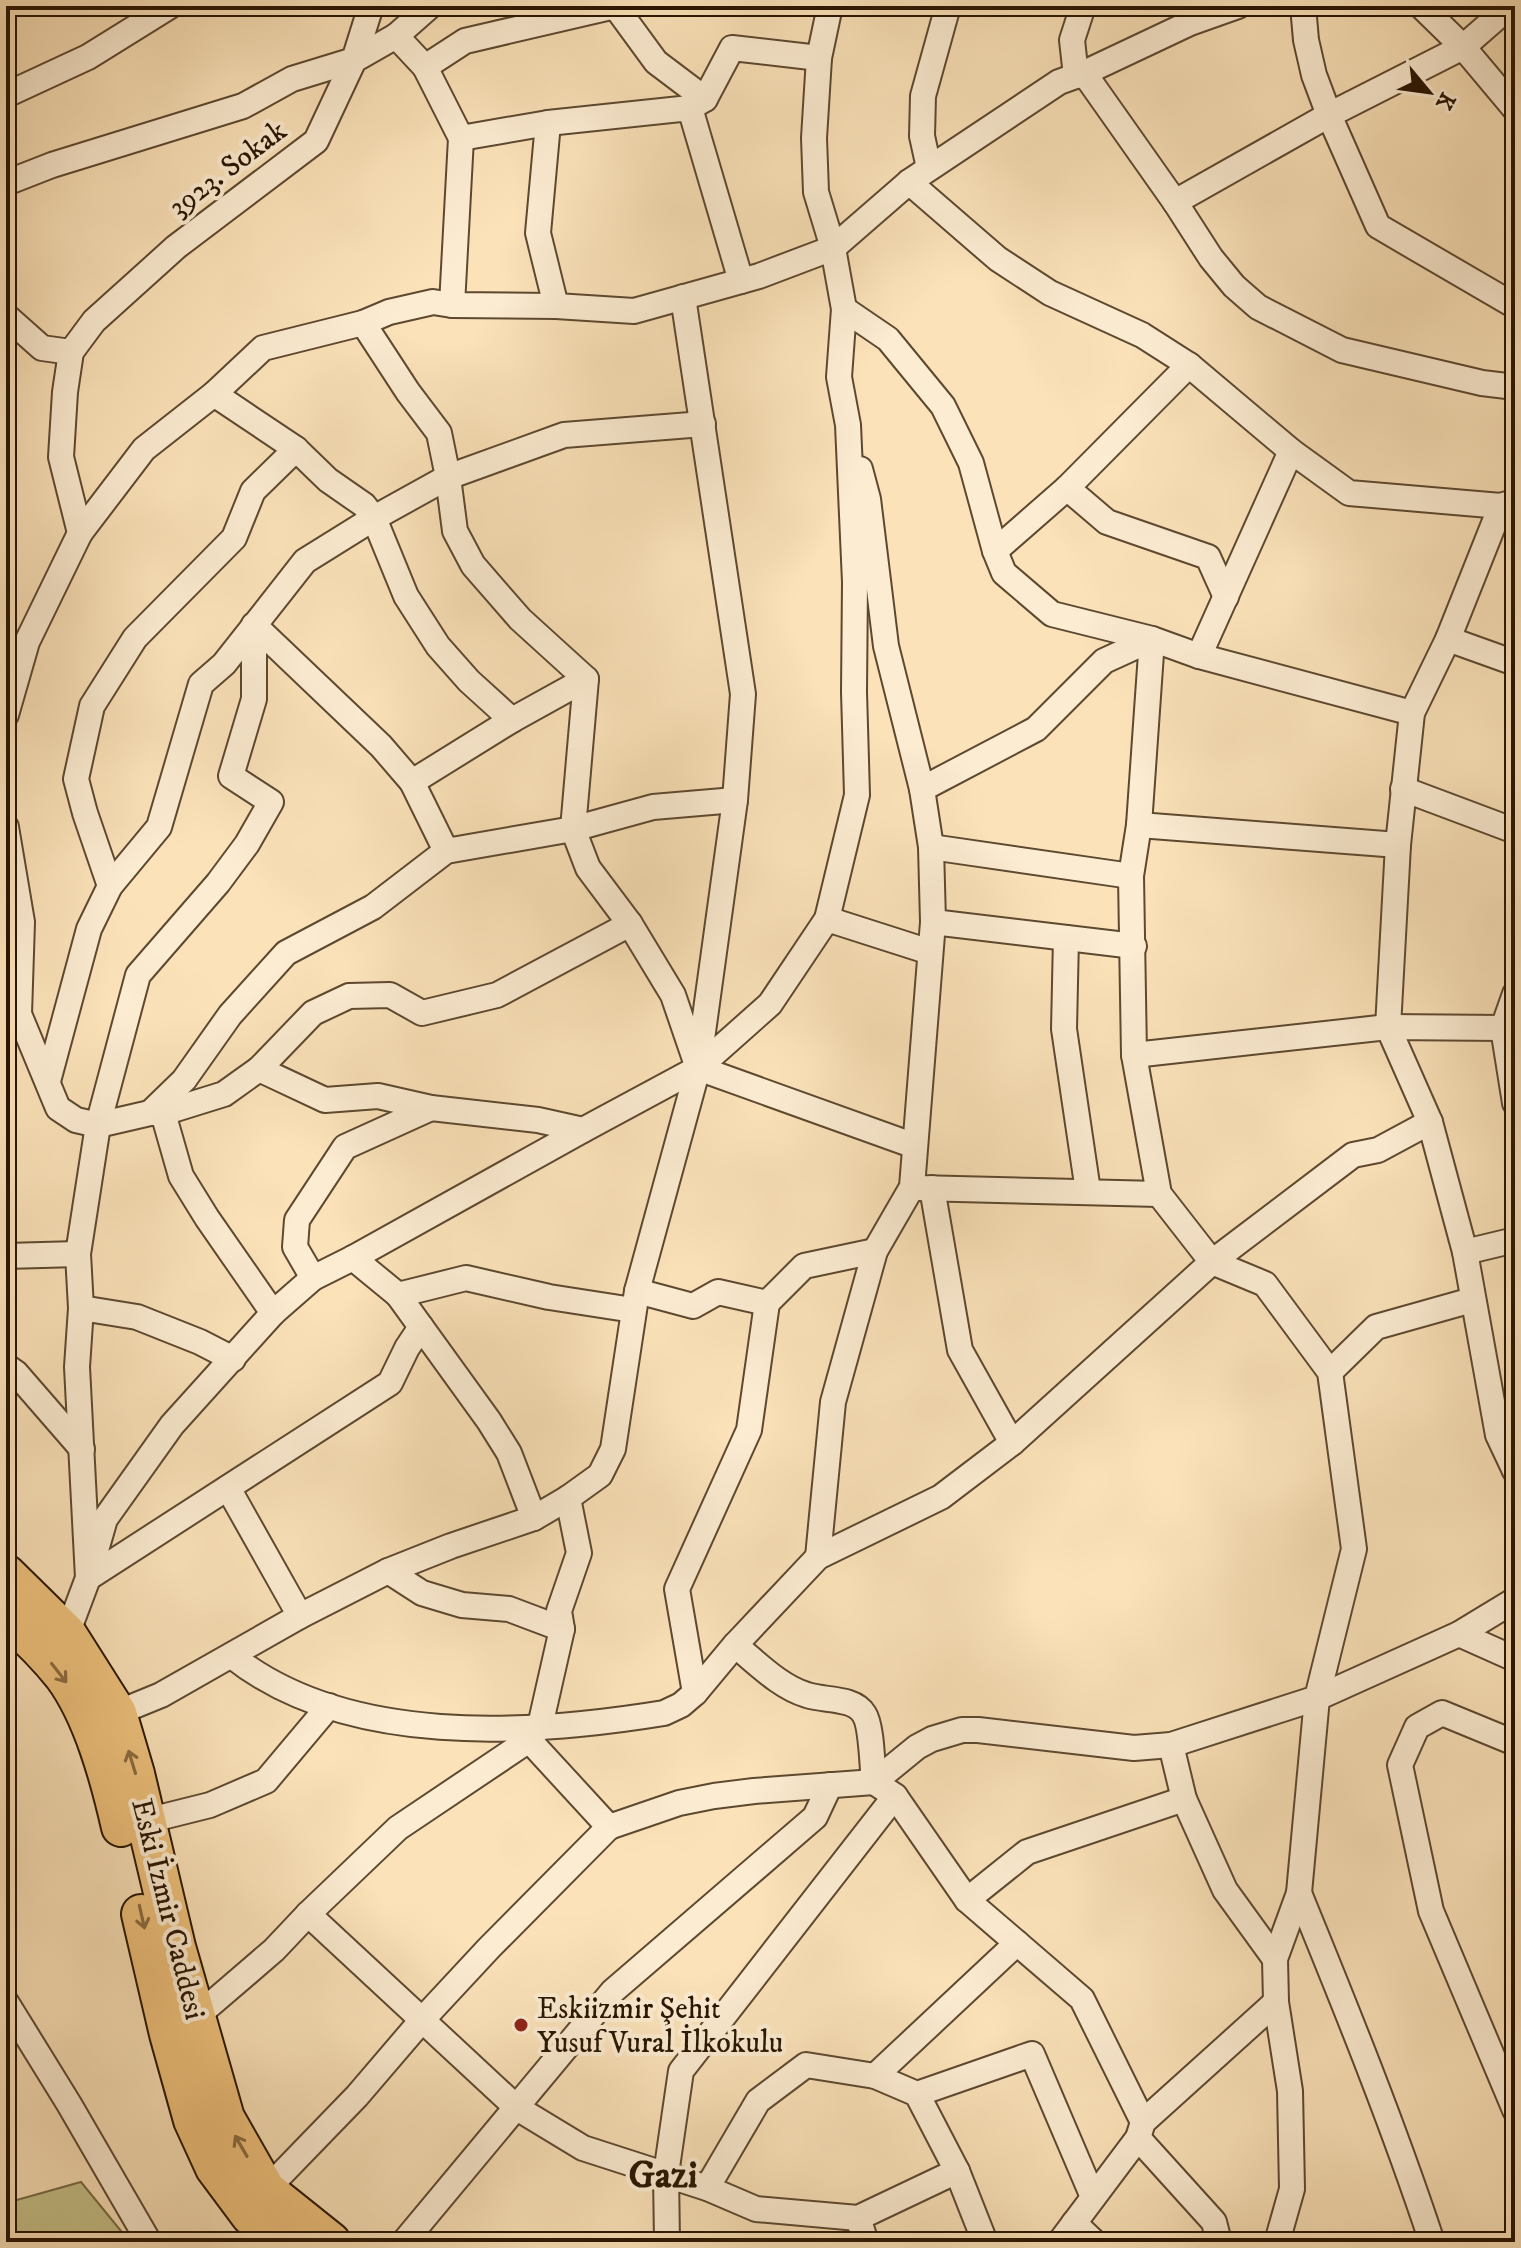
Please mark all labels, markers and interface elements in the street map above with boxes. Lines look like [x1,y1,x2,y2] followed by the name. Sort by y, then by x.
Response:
[1389,52,1469,132] north arrow
[1429,88,1461,115] text: K
[162,113,294,226] street label: 3923. Sokak
[51,1662,68,1683] one-way arrow
[124,1750,138,1775] one-way arrow
[122,1795,214,2024] street label: Eski İzmir Caddesi
[135,1904,150,1930] one-way arrow
[537,1991,783,2062] place label: Eskiizmir Şehit Yusuf Vural İlkokulu
[512,2016,530,2034] marker: Eskiizmir Şehit Yusuf Vural İlkokulu
[233,2135,249,2158] one-way arrow
[629,2152,698,2200] district label: Gazi

